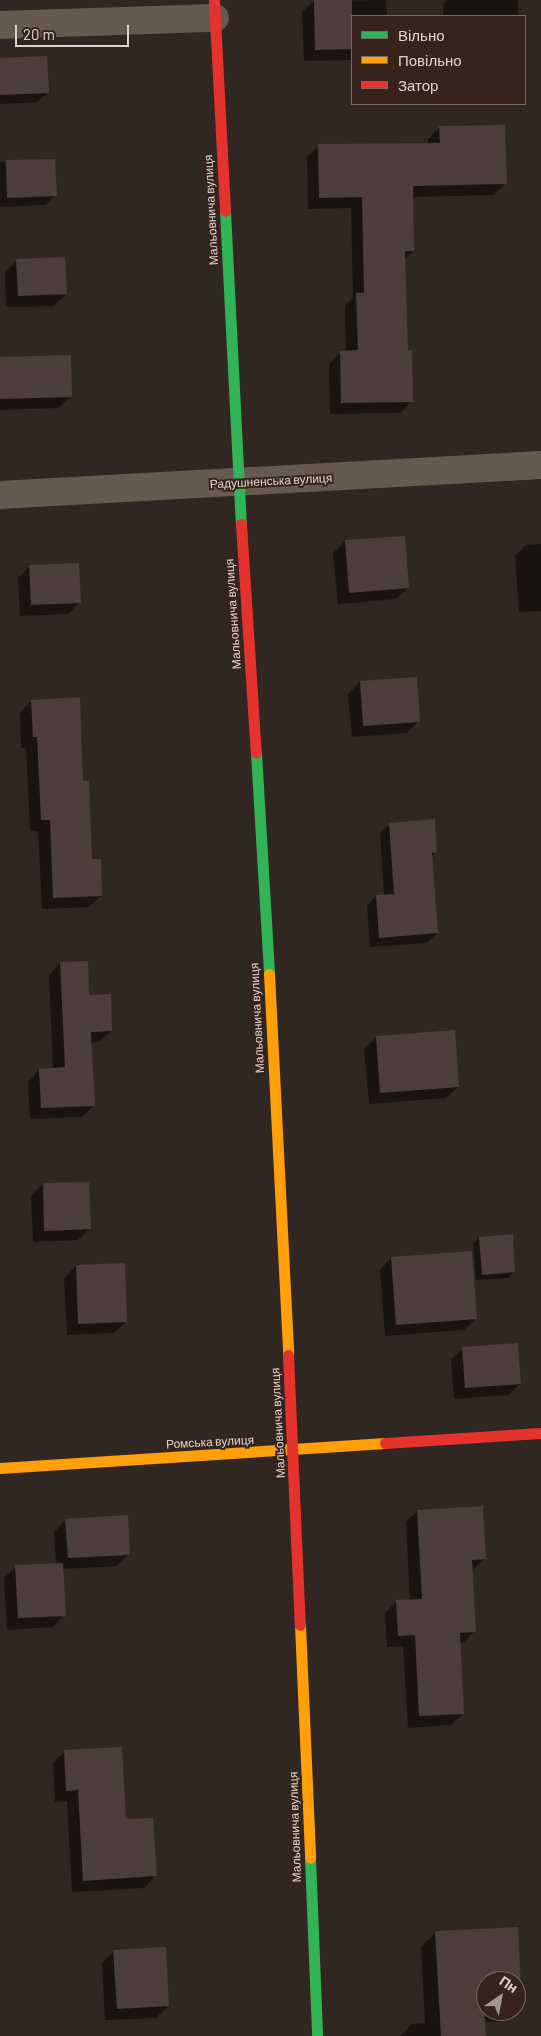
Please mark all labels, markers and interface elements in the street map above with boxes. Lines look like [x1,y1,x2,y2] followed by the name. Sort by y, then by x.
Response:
[18,15,131,47] scale bar
[351,15,526,105] legend
[23,25,55,43] text: 20 m
[398,26,445,44] text: Вільно
[398,51,462,69] text: Повільно
[398,76,438,94] text: Затор
[201,154,221,266] street label: Мальовнича вулиця
[209,471,333,491] street label: Радушненська вулиця
[222,558,244,670] street label: Мальовнича вулиця
[247,962,267,1074] street label: Мальовнича вулиця
[268,1367,288,1479] street label: Мальовнича вулиця
[166,1433,254,1451] street label: Ромська вулиця
[286,1771,304,1883] street label: Мальовнича вулиця
[476,1971,526,2021] north arrow
[496,1972,521,1996] text: Пн

